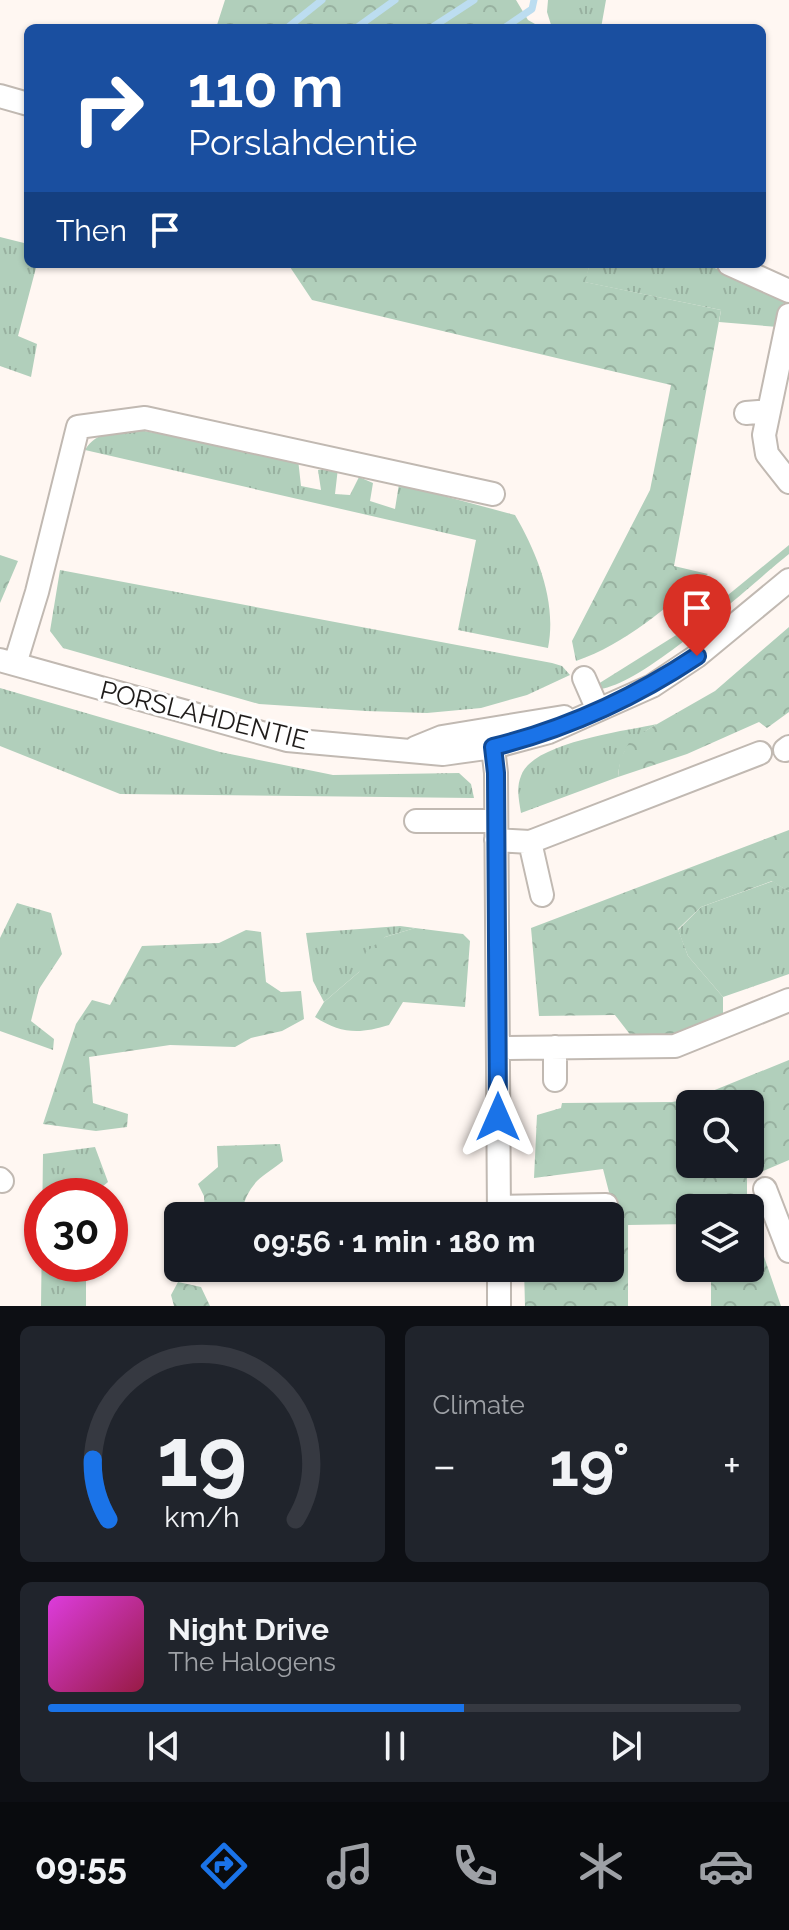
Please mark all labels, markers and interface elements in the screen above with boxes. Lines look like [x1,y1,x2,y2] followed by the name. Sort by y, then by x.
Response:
[188,54,343,120] text: 110 m
[56,56,160,160] icon: right
[188,121,417,163] text: Porslahdentie
[143,208,187,252] icon: arrive
[56,213,127,248] text: Then
[663,574,731,656] pin
[675,586,719,630] icon: arrive
[97,675,311,755] street label: PORSLAHDENTIE
[456,1075,540,1159] position arrow
[676,1090,764,1282] map controls
[676,1090,764,1178] button: search
[24,1178,128,1282] speed limit sign: 30
[676,1194,764,1282] button: layers
[253,1224,535,1259] text: 09:56 · 1 min · 180 m
[433,1390,525,1420] text: Climate
[157,1408,247,1505] text: 19
[549,1430,630,1500] text: 19°
[433,1440,456,1491] text: −
[723,1440,741,1491] text: +
[165,1500,240,1534] text: km/h
[168,1612,329,1647] text: Night Drive
[168,1647,336,1677] text: The Halogens
[142,1724,186,1768] icon: previous
[373,1724,417,1768] icon: pause
[604,1724,648,1768] icon: next
[196,1838,252,1894] icon: directions
[322,1838,378,1894] icon: music
[447,1838,503,1894] icon: phone
[573,1838,629,1894] icon: climate
[698,1838,754,1894] icon: car
[35,1845,127,1887] text: 09:55

